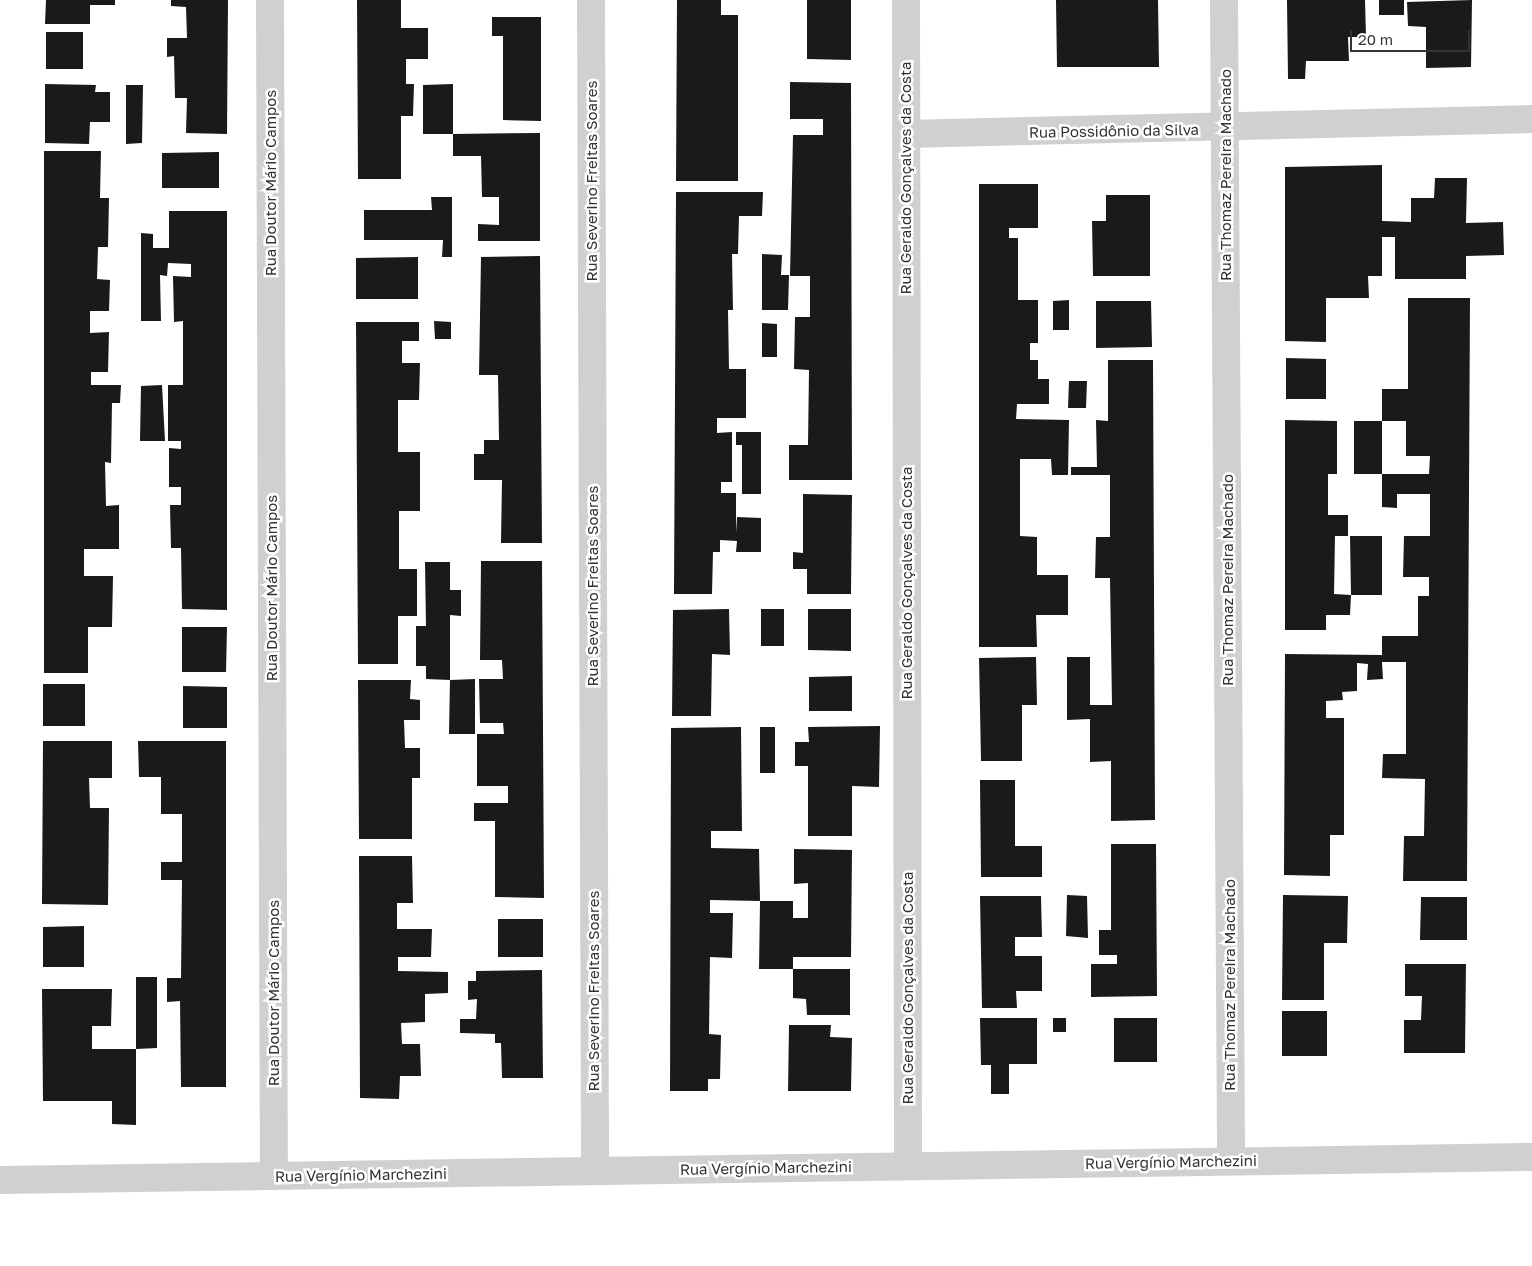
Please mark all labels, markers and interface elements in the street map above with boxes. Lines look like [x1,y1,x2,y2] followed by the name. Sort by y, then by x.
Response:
[1352,20,1472,52] scale bar
[1358,30,1393,48] text: 20 m
[897,62,915,294] street label: Rua Geraldo Gonçalves da Costa
[1217,69,1235,281] street label: Rua Thomaz Pereira Machado
[583,81,601,281] street label: Rua Severino Freitas Soares
[262,90,280,276] street label: Rua Doutor Mário Campos
[1029,121,1199,141] street label: Rua Possidônio da Silva
[898,467,916,699] street label: Rua Geraldo Gonçalves da Costa
[1219,474,1237,686] street label: Rua Thomaz Pereira Machado
[584,486,602,686] street label: Rua Severino Freitas Soares
[263,495,281,681] street label: Rua Doutor Mário Campos
[899,872,917,1104] street label: Rua Geraldo Gonçalves da Costa
[1221,879,1239,1091] street label: Rua Thomaz Pereira Machado
[585,891,603,1091] street label: Rua Severino Freitas Soares
[265,900,283,1086] street label: Rua Doutor Mário Campos
[1085,1151,1257,1173] street label: Rua Vergínio Marchezini
[680,1157,852,1179] street label: Rua Vergínio Marchezini
[275,1164,447,1186] street label: Rua Vergínio Marchezini

